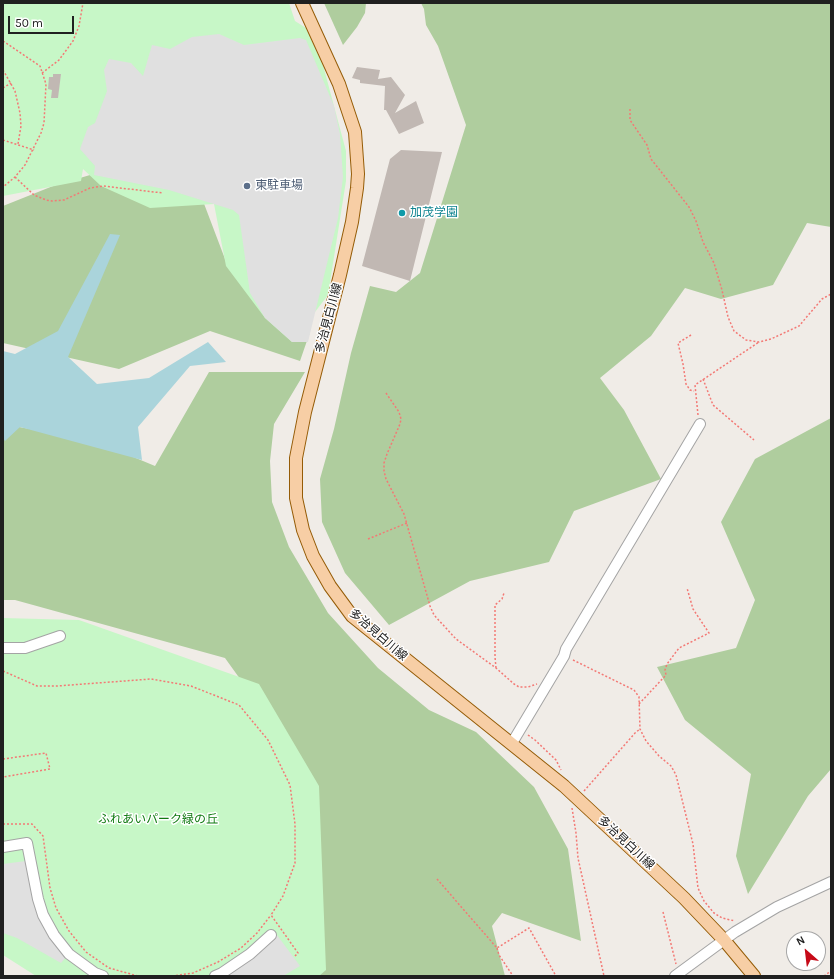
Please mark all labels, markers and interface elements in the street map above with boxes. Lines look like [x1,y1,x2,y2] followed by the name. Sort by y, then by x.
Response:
[10,8,76,34] scale bar
[15,16,43,30] text: 50 m
[255,179,303,193] place label: 東駐車場
[242,181,252,191] marker: 東駐車場
[410,206,458,220] place label: 加茂学園
[397,208,407,218] marker: 加茂学園
[313,281,345,355] street label: 多治見白川線
[346,606,410,664] street label: 多治見白川線
[98,813,218,827] park label: ふれあいパーク緑の丘
[595,813,657,873] street label: 多治見白川線
[786,931,826,971] north arrow
[794,933,807,948] text: N

